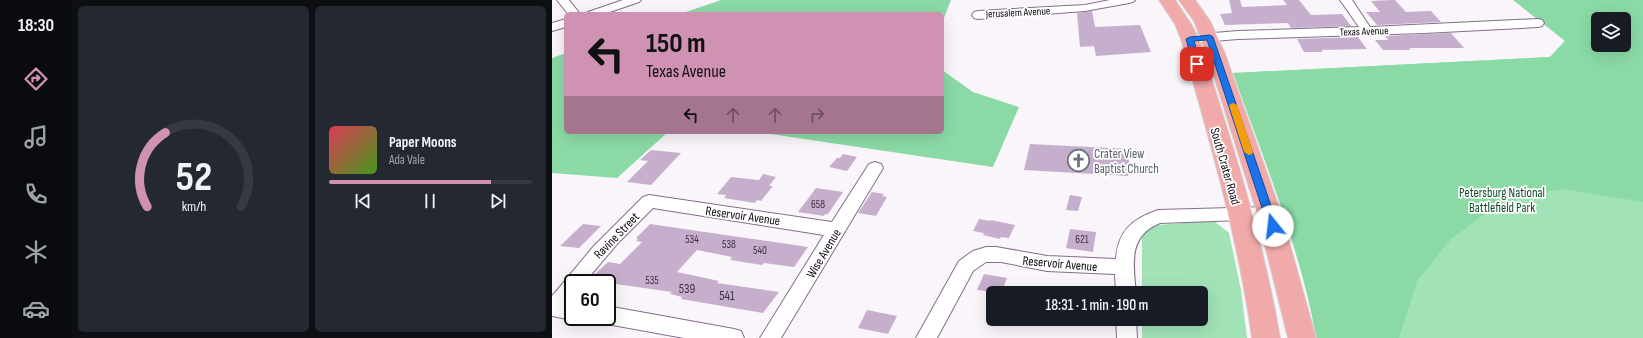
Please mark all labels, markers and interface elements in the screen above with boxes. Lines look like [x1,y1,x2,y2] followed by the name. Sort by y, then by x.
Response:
[984,4,1051,21] street label: Jerusalem Avenue
[1591,12,1631,52] map controls
[1591,12,1631,52] button: layers
[18,15,54,36] text: 18:30
[1339,24,1389,39] street label: Texas Avenue
[646,27,706,60] text: 150 m
[580,28,632,80] icon: left
[1180,47,1214,81] pin
[1186,53,1208,75] icon: arrive
[646,61,726,82] text: Texas Avenue
[22,65,50,93] icon: directions
[680,104,702,126] icon: left
[722,104,744,126] icon: ahead
[764,104,786,126] icon: ahead
[806,104,828,126] icon: right
[22,123,50,151] icon: music
[1206,126,1244,207] street label: South Crater Road
[389,133,457,152] text: Paper Moons
[1094,146,1159,177] place label: Crater View Baptist Church
[1065,147,1091,173] church icon: Crater View Baptist Church
[389,152,425,168] text: Ada Vale
[175,153,212,202] text: 52
[22,180,50,208] icon: phone
[1459,185,1545,216] park label: Petersburg National Battlefield Park
[352,190,374,212] icon: previous
[419,190,441,212] icon: pause
[487,190,509,212] icon: next
[181,198,206,215] text: km/h
[811,198,825,211] house number: 658
[705,203,781,229] street label: Reservoir Avenue
[1252,205,1294,247] position arrow
[591,209,643,262] street label: Ravine Street
[803,226,845,281] street label: Wise Avenue
[685,233,699,246] house number: 534
[1075,233,1089,246] house number: 621
[22,238,50,266] icon: climate
[722,238,736,251] house number: 538
[753,244,767,257] house number: 540
[1022,253,1098,275] street label: Reservoir Avenue
[564,274,616,326] speed limit sign: 60
[645,274,659,287] house number: 535
[679,281,695,297] house number: 539
[719,288,735,304] house number: 541
[22,295,50,323] icon: car
[1046,296,1148,315] text: 18:31 · 1 min · 190 m

